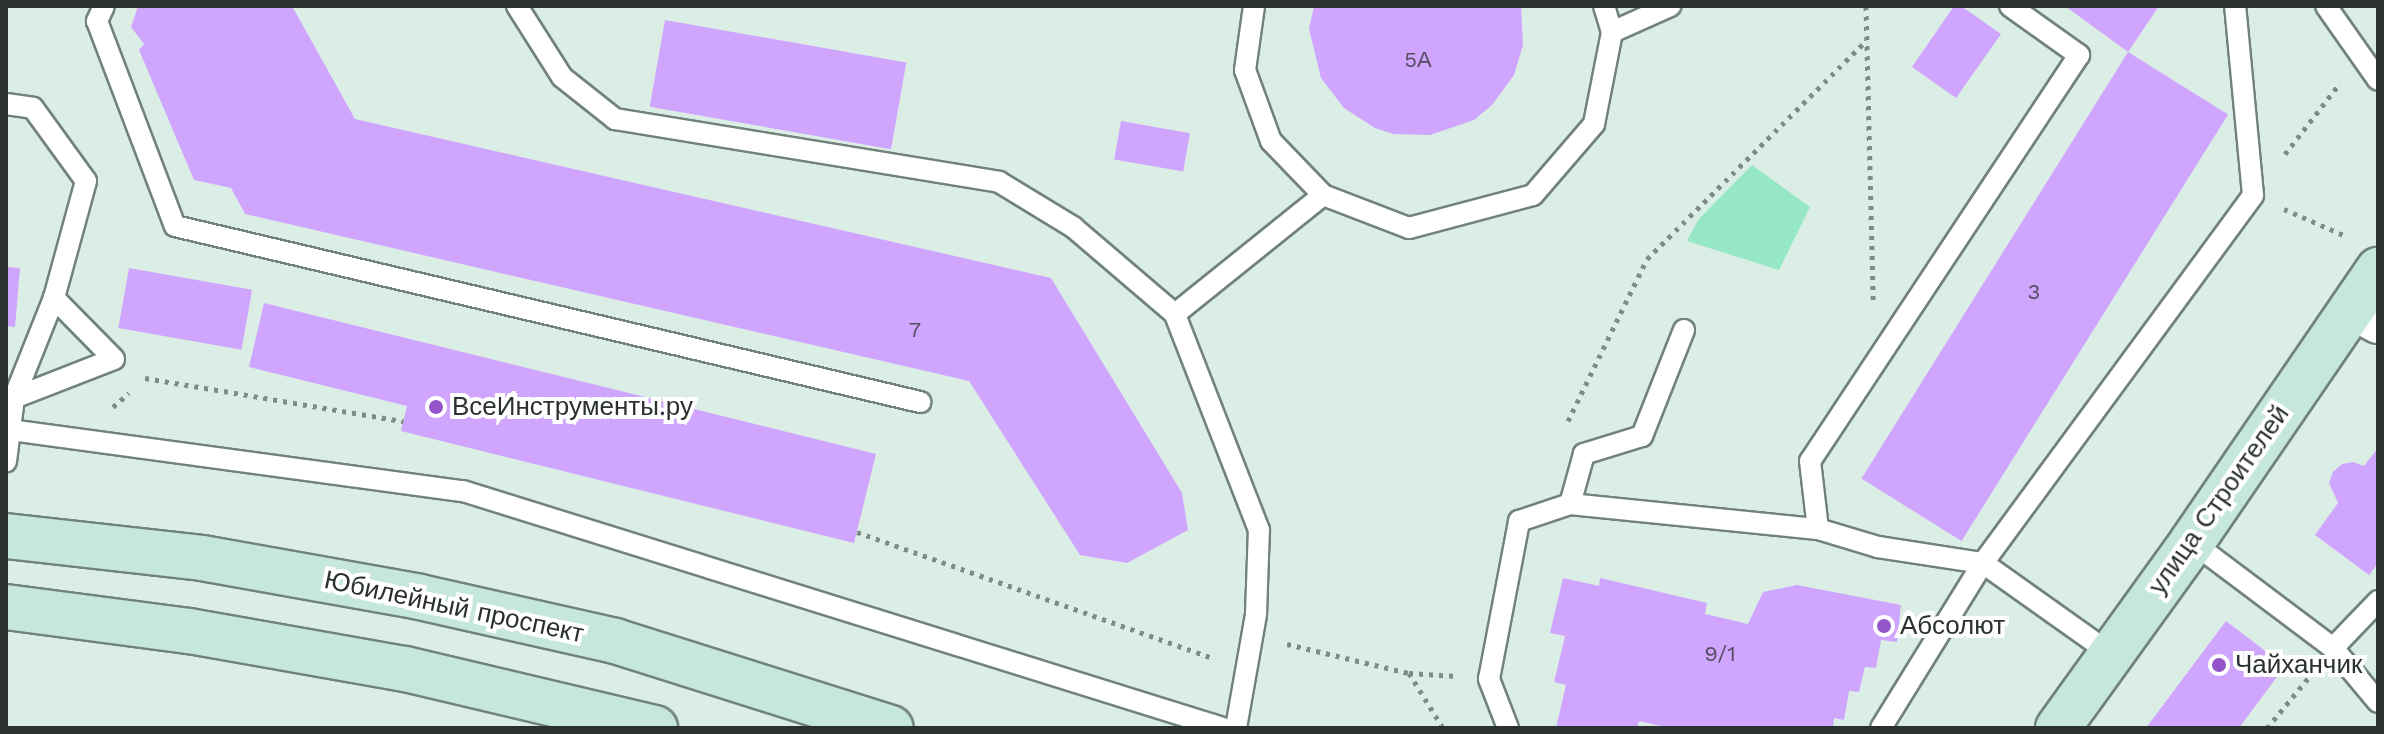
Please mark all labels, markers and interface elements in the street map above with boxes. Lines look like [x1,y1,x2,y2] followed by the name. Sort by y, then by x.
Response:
[1404,47,1432,73] house number: 5А
[2028,279,2040,305] house number: 3
[909,317,921,343] house number: 7
[452,391,693,423] place label: ВсеИнструменты.ру
[427,398,445,416] marker: ВсеИнструменты.ру
[2142,399,2296,601] street label: улица Строителей
[321,564,587,650] street label: Юбилейный проспект
[1900,610,2005,642] place label: Абсолют
[1875,617,1893,635] marker: Абсолют
[1704,641,1736,667] house number: 9/1
[2235,649,2362,681] place label: Чайханчик
[2210,656,2228,674] marker: Чайханчик

